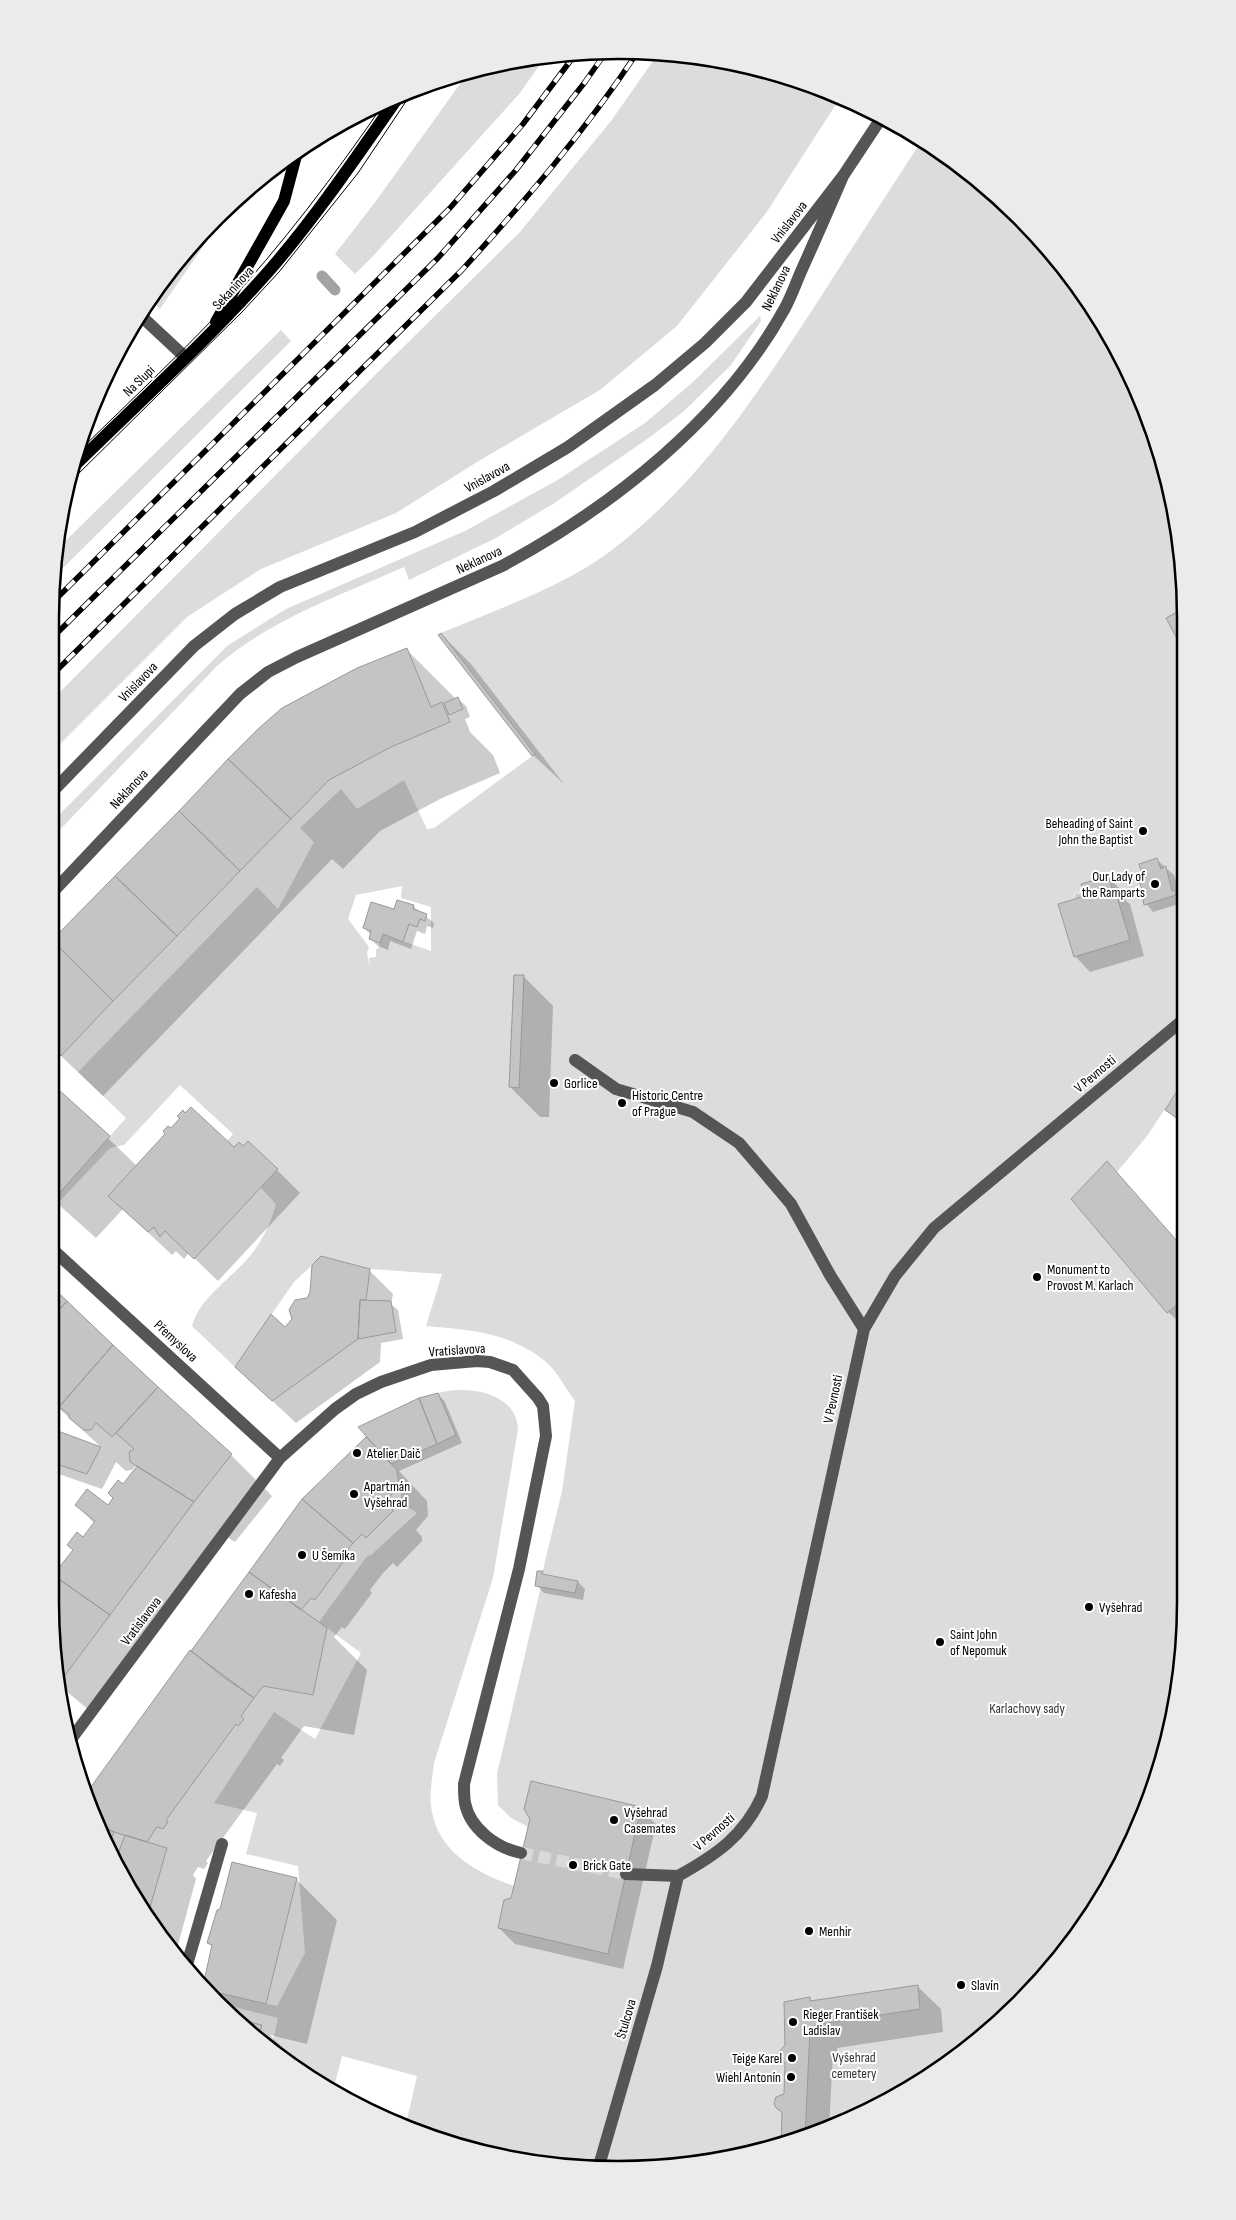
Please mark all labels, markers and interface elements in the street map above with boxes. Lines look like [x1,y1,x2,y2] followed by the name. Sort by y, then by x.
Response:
[767,197,811,247] street label: Vnislavova
[209,263,257,313] street label: Sekaninova
[758,263,794,313] street label: Neklanova
[120,362,158,400] street label: Na Slupi
[461,458,513,496] street label: Vnislavova
[453,542,505,578] street label: Neklanova
[115,658,161,706] street label: Vnislavova
[106,766,152,812] street label: Neklanova
[1046,815,1133,848] place label: Beheading of Saint John the Baptist
[1137,825,1149,837] marker: Beheading of Saint John the Baptist
[1082,868,1146,901] place label: Our Lady of the Ramparts
[1149,878,1161,890] marker: Our Lady of the Ramparts
[1071,1052,1119,1096] street label: V Pevnosti
[564,1075,598,1092] place label: Gorlice
[548,1077,560,1089] marker: Gorlice
[632,1087,703,1120] place label: Historic Centre of Prague
[616,1097,628,1109] marker: Historic Centre of Prague
[1047,1261,1133,1294] place label: Monument to Provost M. Karlach
[1031,1271,1043,1283] marker: Monument to Provost M. Karlach
[151,1317,201,1365] street label: Přemyslova
[428,1340,486,1360] street label: Vratislavova
[820,1373,846,1425] street label: V Pevnosti
[366,1445,421,1462] place label: Atelier Daič
[351,1447,363,1459] marker: Atelier Daič
[363,1478,410,1511] place label: Apartmán Vyšehrad
[348,1488,360,1500] marker: Apartmán Vyšehrad
[312,1547,355,1564] place label: U Šemíka
[296,1549,308,1561] marker: U Šemíka
[259,1586,296,1603] place label: Kafesha
[243,1588,255,1600] marker: Kafesha
[117,1593,165,1649] street label: Vratislavova
[1099,1599,1143,1616] place label: Vyšehrad
[1083,1601,1095,1613] marker: Vyšehrad
[950,1626,1007,1659] place label: Saint John of Nepomuk
[934,1636,946,1648] marker: Saint John of Nepomuk
[989,1700,1065,1717] park label: Karlachovy sady
[624,1804,676,1837] place label: Vyšehrad Casemates
[690,1809,738,1855] street label: V Pevnosti
[608,1814,620,1826] marker: Vyšehrad Casemates
[583,1857,631,1874] place label: Brick Gate
[567,1859,579,1871] marker: Brick Gate
[819,1923,852,1940] place label: Menhir
[803,1925,815,1937] marker: Menhir
[971,1977,999,1994] place label: Slavín
[955,1979,967,1991] marker: Slavín
[612,1997,640,2041] street label: Štulcova
[803,2006,879,2039] place label: Rieger František Ladislav
[787,2016,799,2028] marker: Rieger František Ladislav
[831,2049,877,2082] park label: Vyšehrad cemetery
[732,2050,782,2067] place label: Teige Karel
[786,2052,798,2064] marker: Teige Karel
[716,2069,781,2086] place label: Wiehl Antonín
[785,2071,797,2083] marker: Wiehl Antonín

